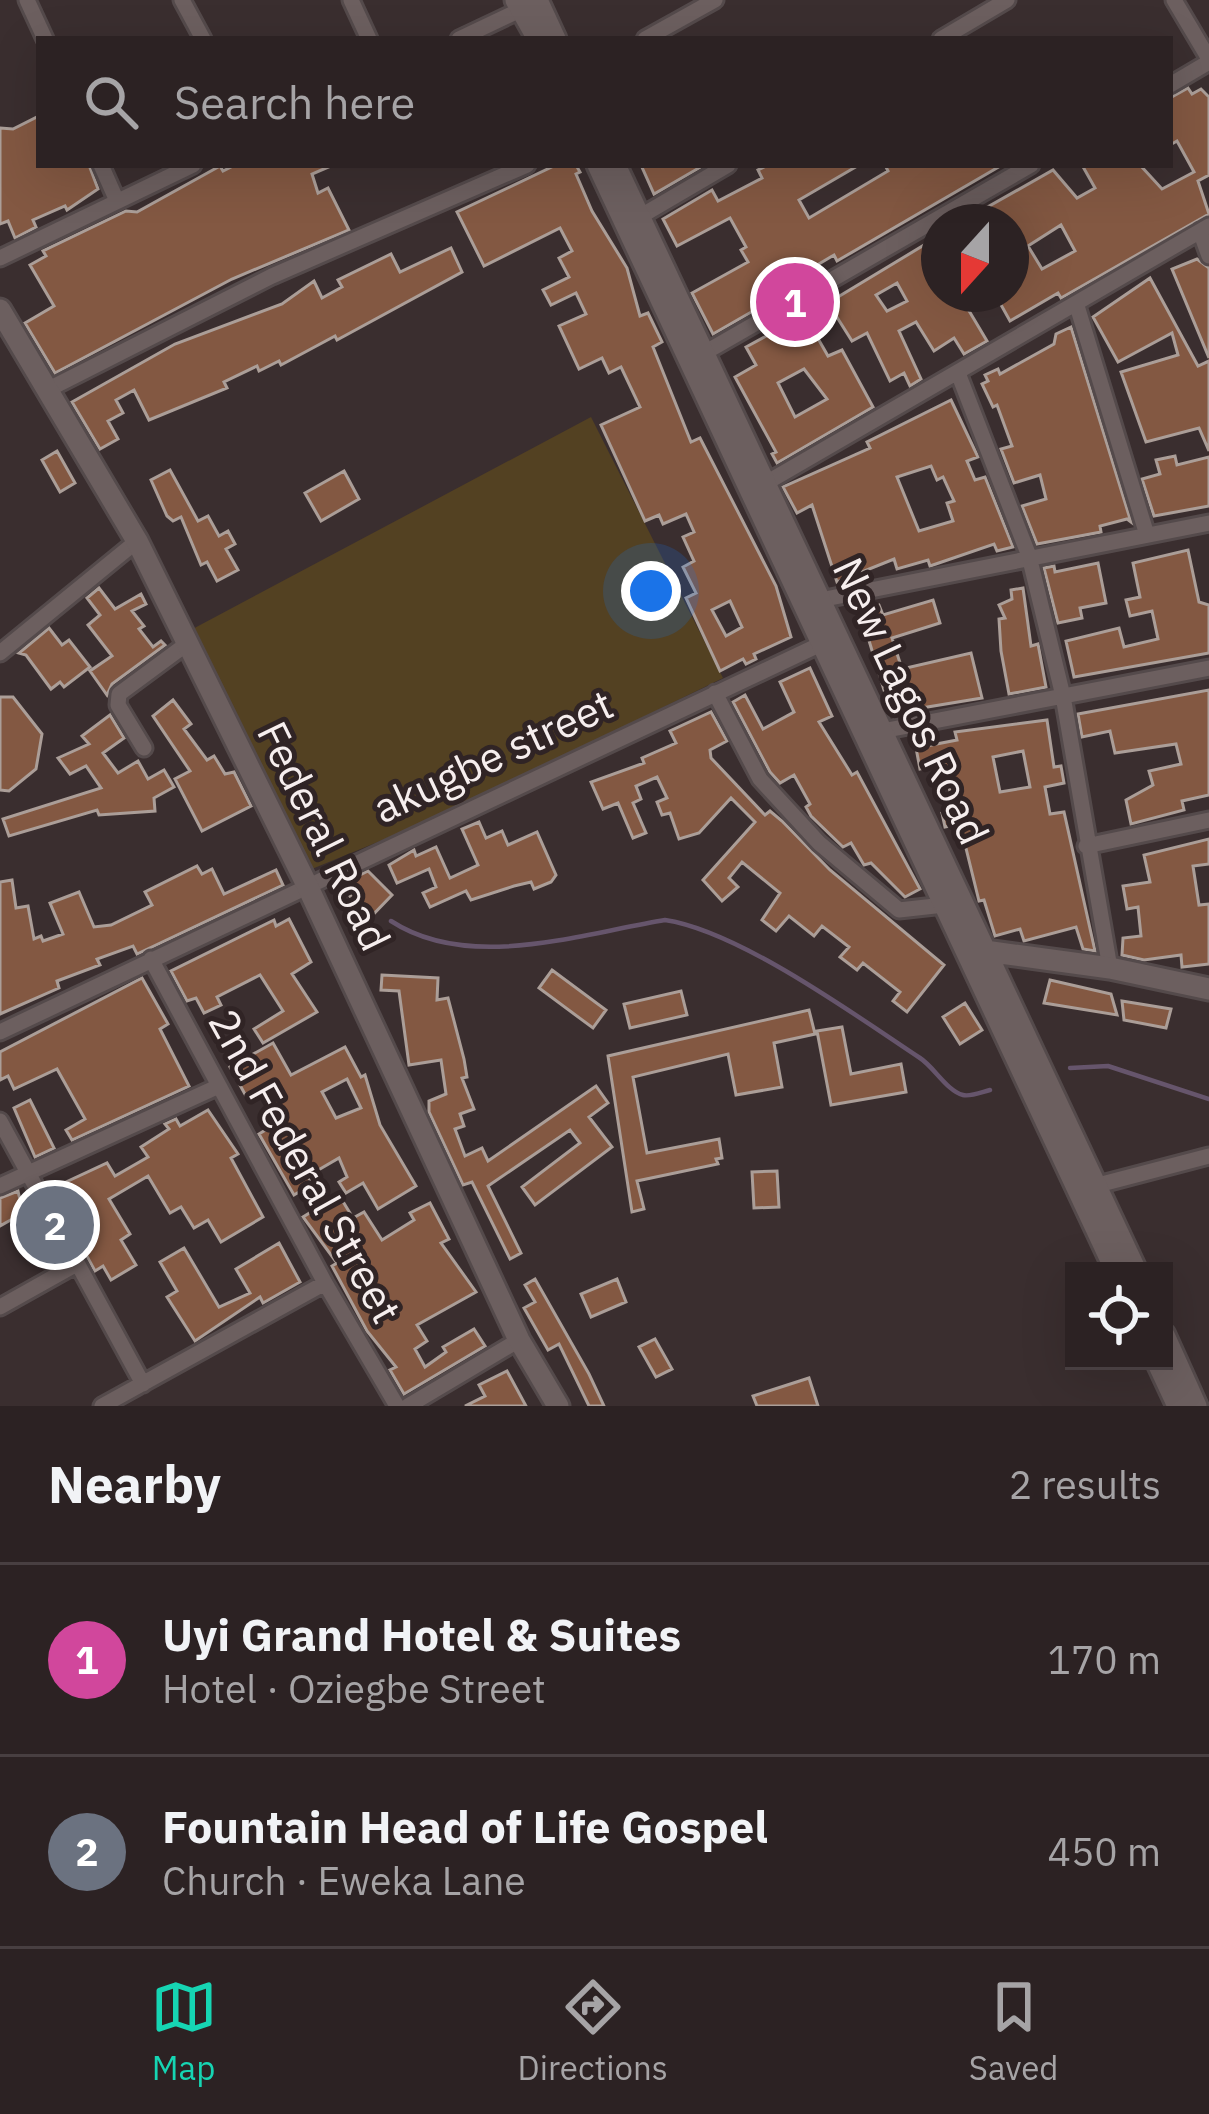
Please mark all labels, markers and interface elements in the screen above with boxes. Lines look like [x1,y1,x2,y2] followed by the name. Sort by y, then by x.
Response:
[36,36,1173,168] search box
[78,69,144,135] icon: search
[174,73,415,131] text: Search here
[921,204,1029,312] north arrow
[756,257,834,347] pin: 1
[821,548,1002,853] street label: New Lagos Road
[621,561,681,621] your location
[364,676,622,835] street label: akugbe street
[245,712,404,960] street label: Federal Road
[196,999,414,1332] street label: 2nd Federal Street
[16,1180,94,1270] pin: 2
[1065,1262,1173,1370] map controls
[1065,1262,1173,1370] button: locate
[48,1451,221,1517] text: Nearby
[1009,1459,1161,1510] text: 2 results
[162,1605,681,1663] text: Uyi Grand Hotel & Suites
[75,1634,99,1685] text: 1
[1048,1634,1161,1685] text: 170 m
[162,1663,546,1714] text: Hotel · Oziegbe Street
[162,1797,768,1855] text: Fountain Head of Life Gospel
[75,1826,99,1877] text: 2
[1048,1826,1161,1877] text: 450 m
[162,1855,526,1906] text: Church · Eweka Lane
[151,1974,217,2089] tab: Map
[518,1974,668,2089] tab: Directions
[969,1974,1058,2089] tab: Saved

